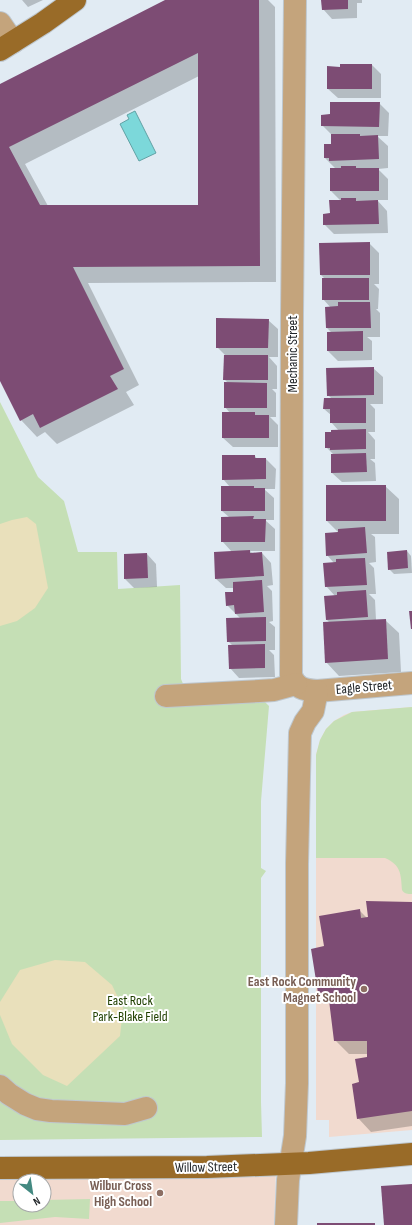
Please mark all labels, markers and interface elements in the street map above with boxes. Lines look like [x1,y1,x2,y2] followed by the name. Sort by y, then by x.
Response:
[284,316,301,392] street label: Mechanic Street
[335,676,393,698] street label: Eagle Street
[248,973,356,1006] place label: East Rock Community Magnet School
[359,984,369,994] marker: East Rock Community Magnet School
[93,992,168,1025] park label: East Rock Park-Blake Field
[175,1158,237,1176] street label: Willow Street
[12,1173,52,1213] north arrow
[90,1177,152,1210] place label: Wilbur Cross High School
[155,1188,165,1198] marker: Wilbur Cross High School
[31,1194,43,1208] text: N

